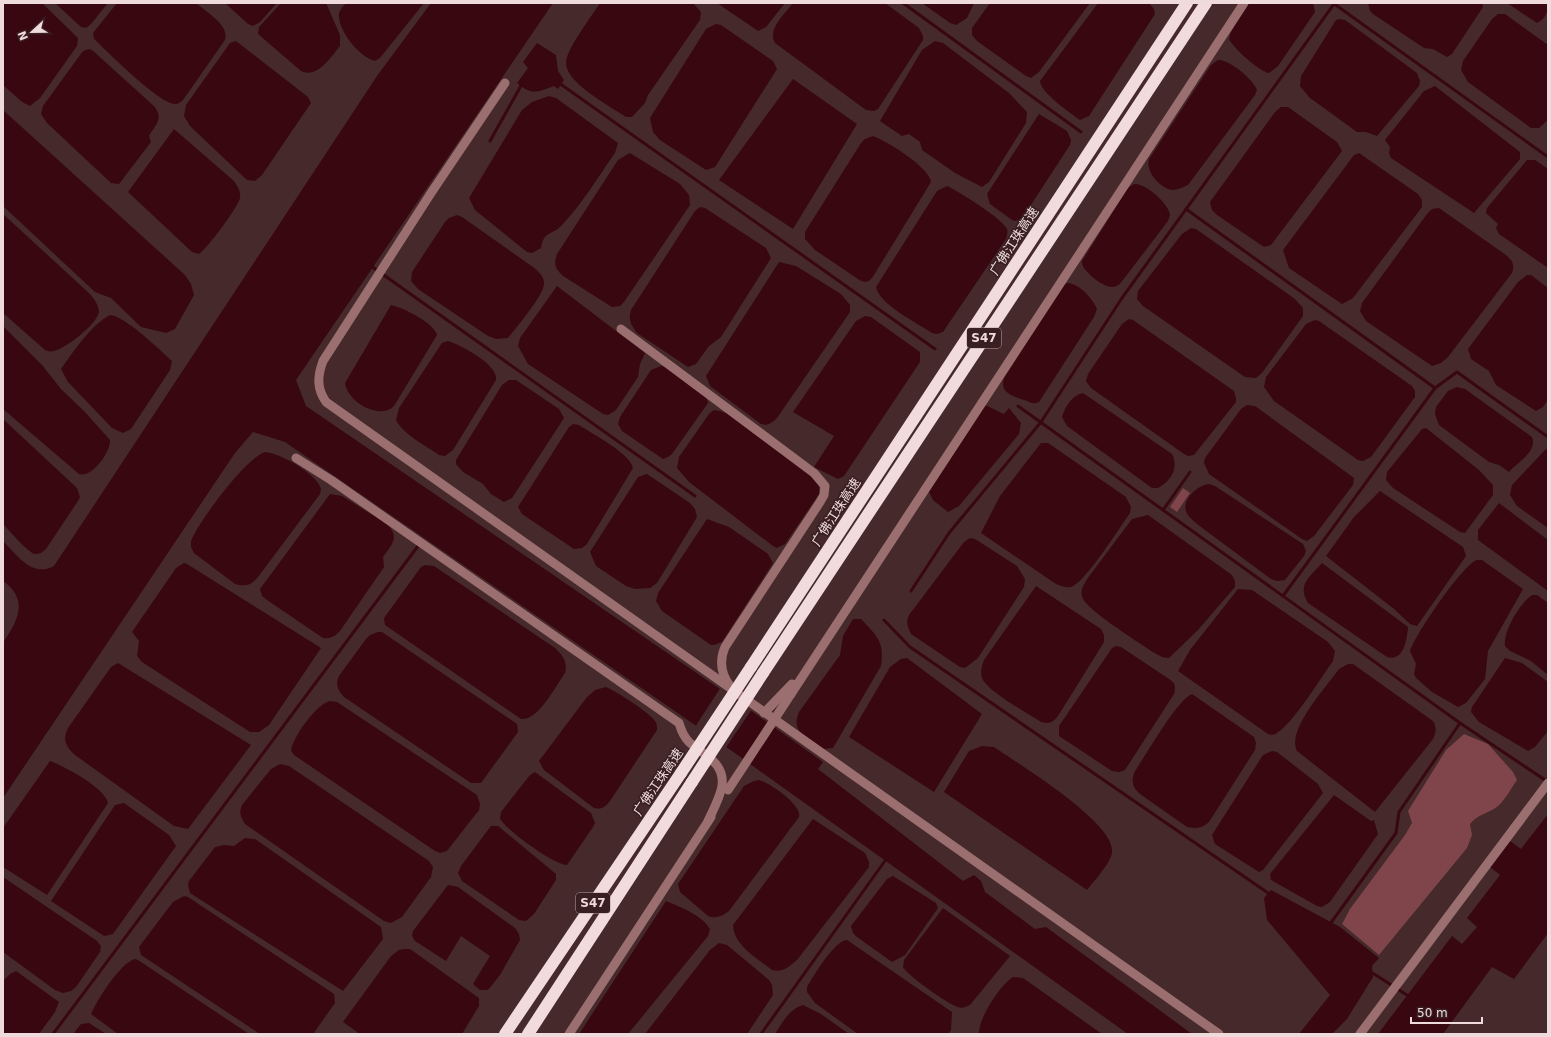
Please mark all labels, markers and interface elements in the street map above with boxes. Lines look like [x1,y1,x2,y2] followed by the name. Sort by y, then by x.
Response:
[12,12,52,52] north arrow
[15,29,31,42] text: N
[986,204,1042,278] street label: 广佛江珠高速
[967,328,1001,348] road number: S47
[808,475,864,549] street label: 广佛江珠高速
[630,745,686,819] street label: 广佛江珠高速
[576,893,610,913] road number: S47
[1411,999,1482,1025] scale bar
[1417,1006,1448,1020] text: 50 m

